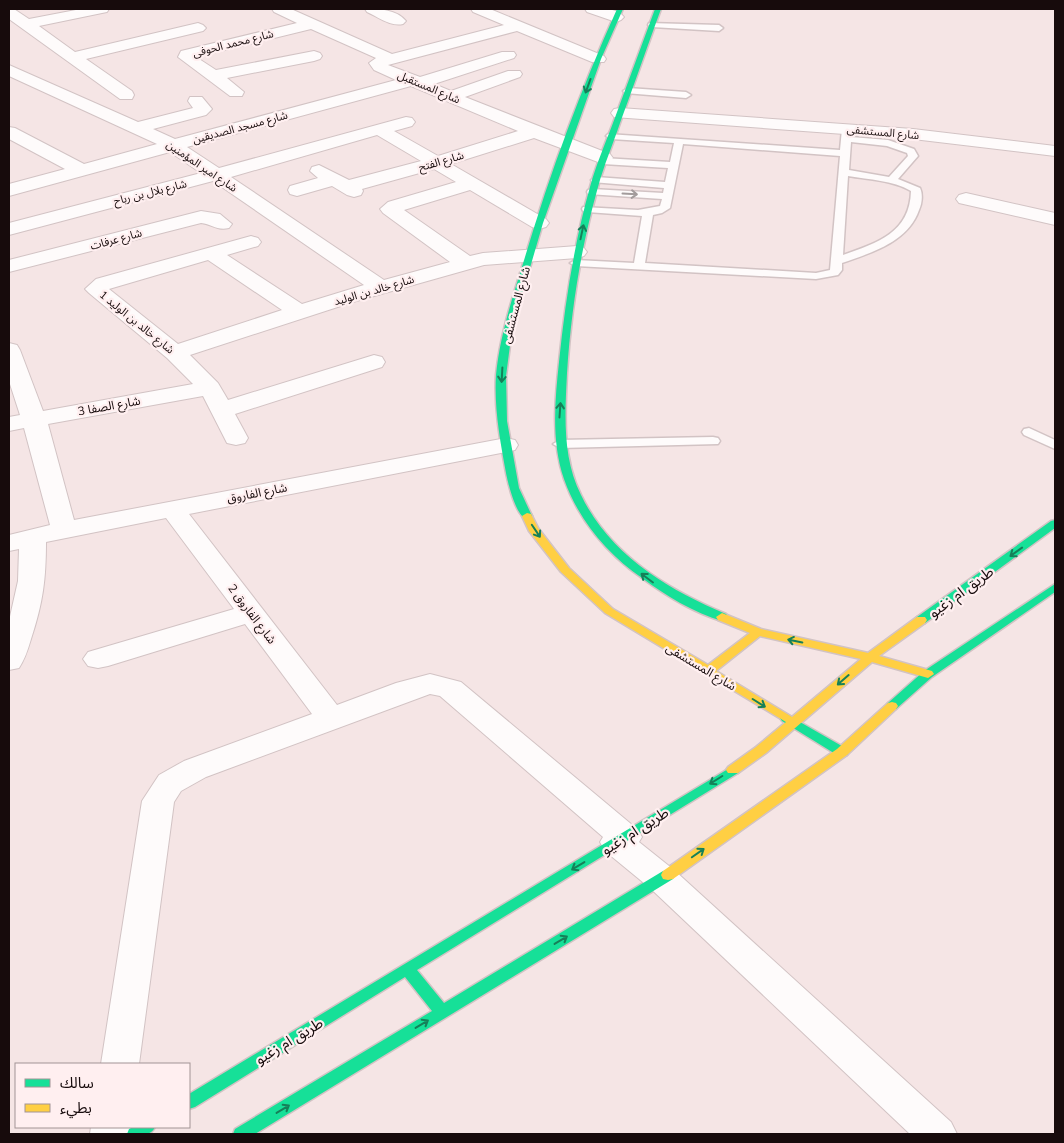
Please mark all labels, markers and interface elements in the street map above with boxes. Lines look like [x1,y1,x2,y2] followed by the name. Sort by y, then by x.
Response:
[191,26,275,61] street label: شارع محمد الحوفى
[395,68,463,108] street label: شارع المستقبل
[583,78,592,93] one-way arrow
[191,107,290,147] street label: شارع مسجد الصديقين
[846,122,920,143] street label: شارع المستشفى
[163,137,240,196] street label: شارع امير المؤمنين
[417,148,466,175] street label: شارع الفتح
[112,176,189,209] street label: شارع بلال بن رباح
[621,190,637,199] one-way arrow
[578,224,587,240] one-way arrow
[89,225,144,254] street label: شارع عرفات
[498,265,535,346] street label: شارع المستشفى
[332,272,416,309] street label: شارع خالد بن الوليد
[96,288,178,357] street label: شارع خالد بن الوليد 1
[497,367,506,383] one-way arrow
[76,393,142,420] street label: شارع الصفا 3
[555,402,564,418] one-way arrow
[226,479,289,508] street label: شارع الفاروق
[531,524,541,538] one-way arrow
[1009,547,1023,557] one-way arrow
[924,562,998,623] street label: طريق ام زغيو
[641,572,654,583] one-way arrow
[223,581,280,648] street label: شارع الفاروق 2
[788,636,804,645] one-way arrow
[662,640,739,695] street label: شارع المستشفى
[837,674,850,686] one-way arrow
[752,698,766,708] one-way arrow
[709,776,723,786] one-way arrow
[597,802,673,861] street label: طريق ام زغيو
[691,848,705,858] one-way arrow
[571,861,585,871] one-way arrow
[553,935,567,945] one-way arrow
[251,1013,327,1070] street label: طريق ام زغيو
[414,1019,428,1029] one-way arrow
[15,1063,190,1128] legend
[60,1073,94,1093] text: سالك
[60,1098,92,1119] text: بطيء
[275,1103,289,1113] one-way arrow

